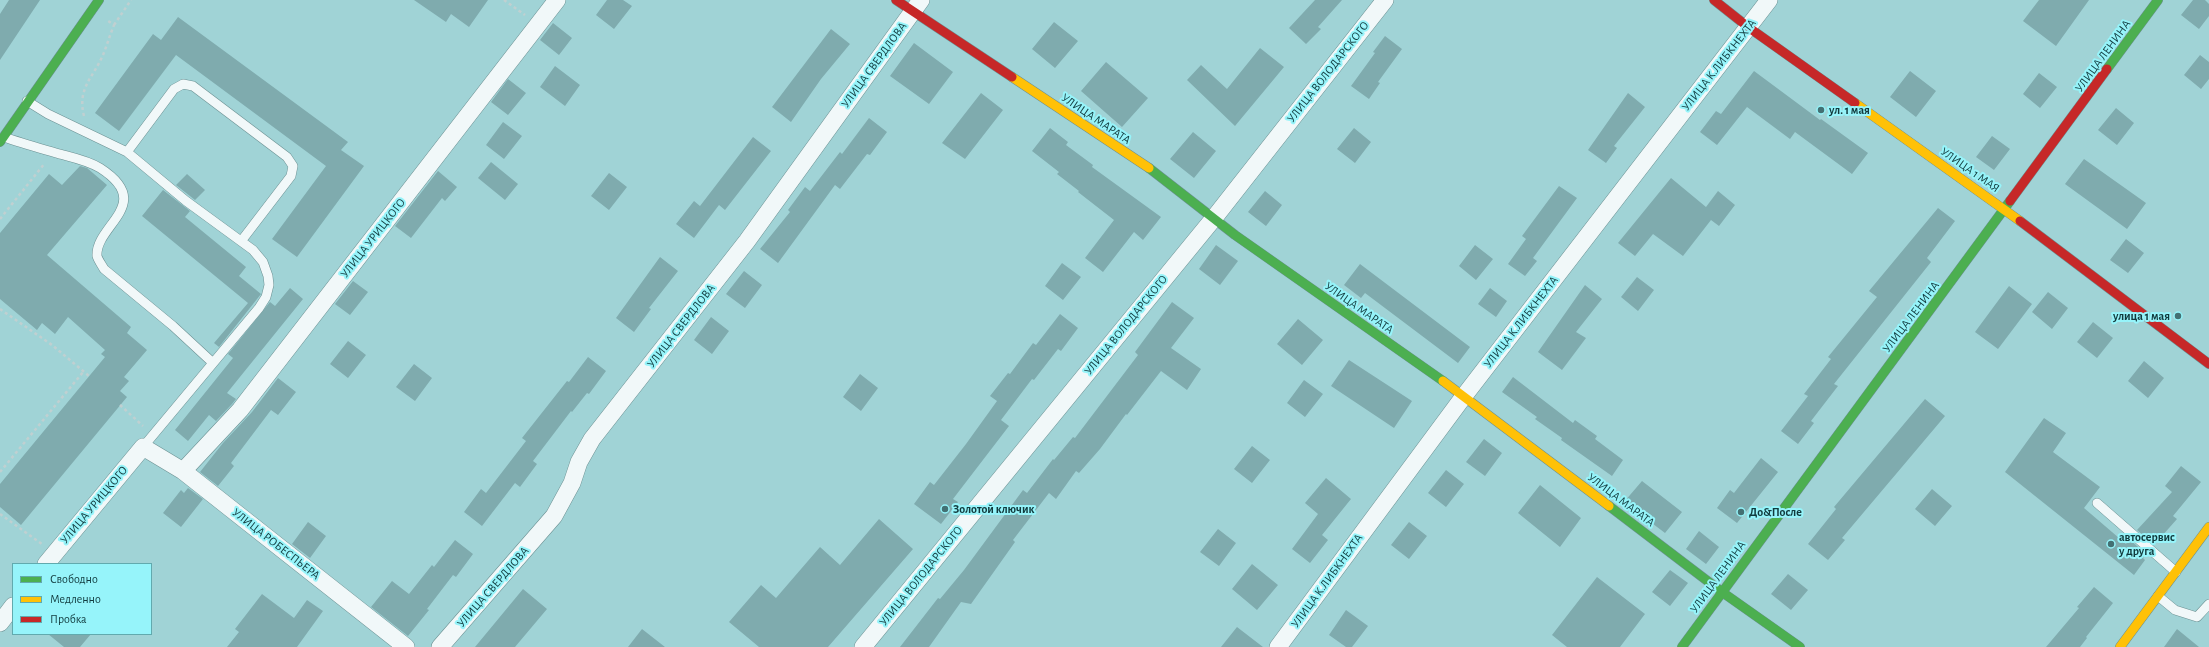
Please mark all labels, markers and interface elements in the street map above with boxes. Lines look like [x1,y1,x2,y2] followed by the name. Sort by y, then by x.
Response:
[1679,16,1759,114] street label: УЛИЦА К.ЛИБКНЕХТА
[2072,17,2134,95] street label: УЛИЦА ЛЕНИНА
[838,19,910,111] street label: УЛИЦА СВЕРДЛОВА
[1284,19,1372,125] street label: УЛИЦА ВОЛОДАРСКОГО
[1059,91,1133,147] street label: УЛИЦА МАРАТА
[1829,103,1870,117] place label: ул. 1 мая
[1816,105,1826,115] marker: ул. 1 мая
[1938,144,2002,196] street label: УЛИЦА 1 МАЯ
[337,195,409,281] street label: УЛИЦА УРИЦКОГО
[1081,272,1171,378] street label: УЛИЦА ВОЛОДАРСКОГО
[1481,273,1561,371] street label: УЛИЦА К.ЛИБКНЕХТА
[1322,279,1396,337] street label: УЛИЦА МАРАТА
[1880,279,1942,355] street label: УЛИЦА ЛЕНИНА
[644,281,718,371] street label: УЛИЦА СВЕРДЛОВА
[2113,309,2170,323] place label: улица 1 мая
[2173,311,2183,321] marker: улица 1 мая
[57,463,131,547] street label: УЛИЦА УРИЦКОГО
[1585,470,1657,530] street label: УЛИЦА МАРАТА
[953,502,1034,516] place label: Золотой ключик
[940,504,950,514] marker: Золотой ключик
[229,505,323,583] street label: УЛИЦА РОБЕСПЬЕРА
[1749,505,1802,519] place label: До&После
[1736,507,1746,517] marker: До&После
[876,523,966,629] street label: УЛИЦА ВОЛОДАРСКОГО
[2119,530,2175,558] place label: автосервис у друга
[1288,531,1366,631] street label: УЛИЦА К.ЛИБКНЕХТА
[1687,538,1749,616] street label: УЛИЦА ЛЕНИНА
[2106,539,2116,549] marker: автосервис у друга
[454,544,532,630] street label: УЛИЦА СВЕРДЛОВА
[12,563,152,635] legend
[50,573,98,585] text: Свободно
[50,593,101,605] text: Медленно
[50,613,87,625] text: Пробка

